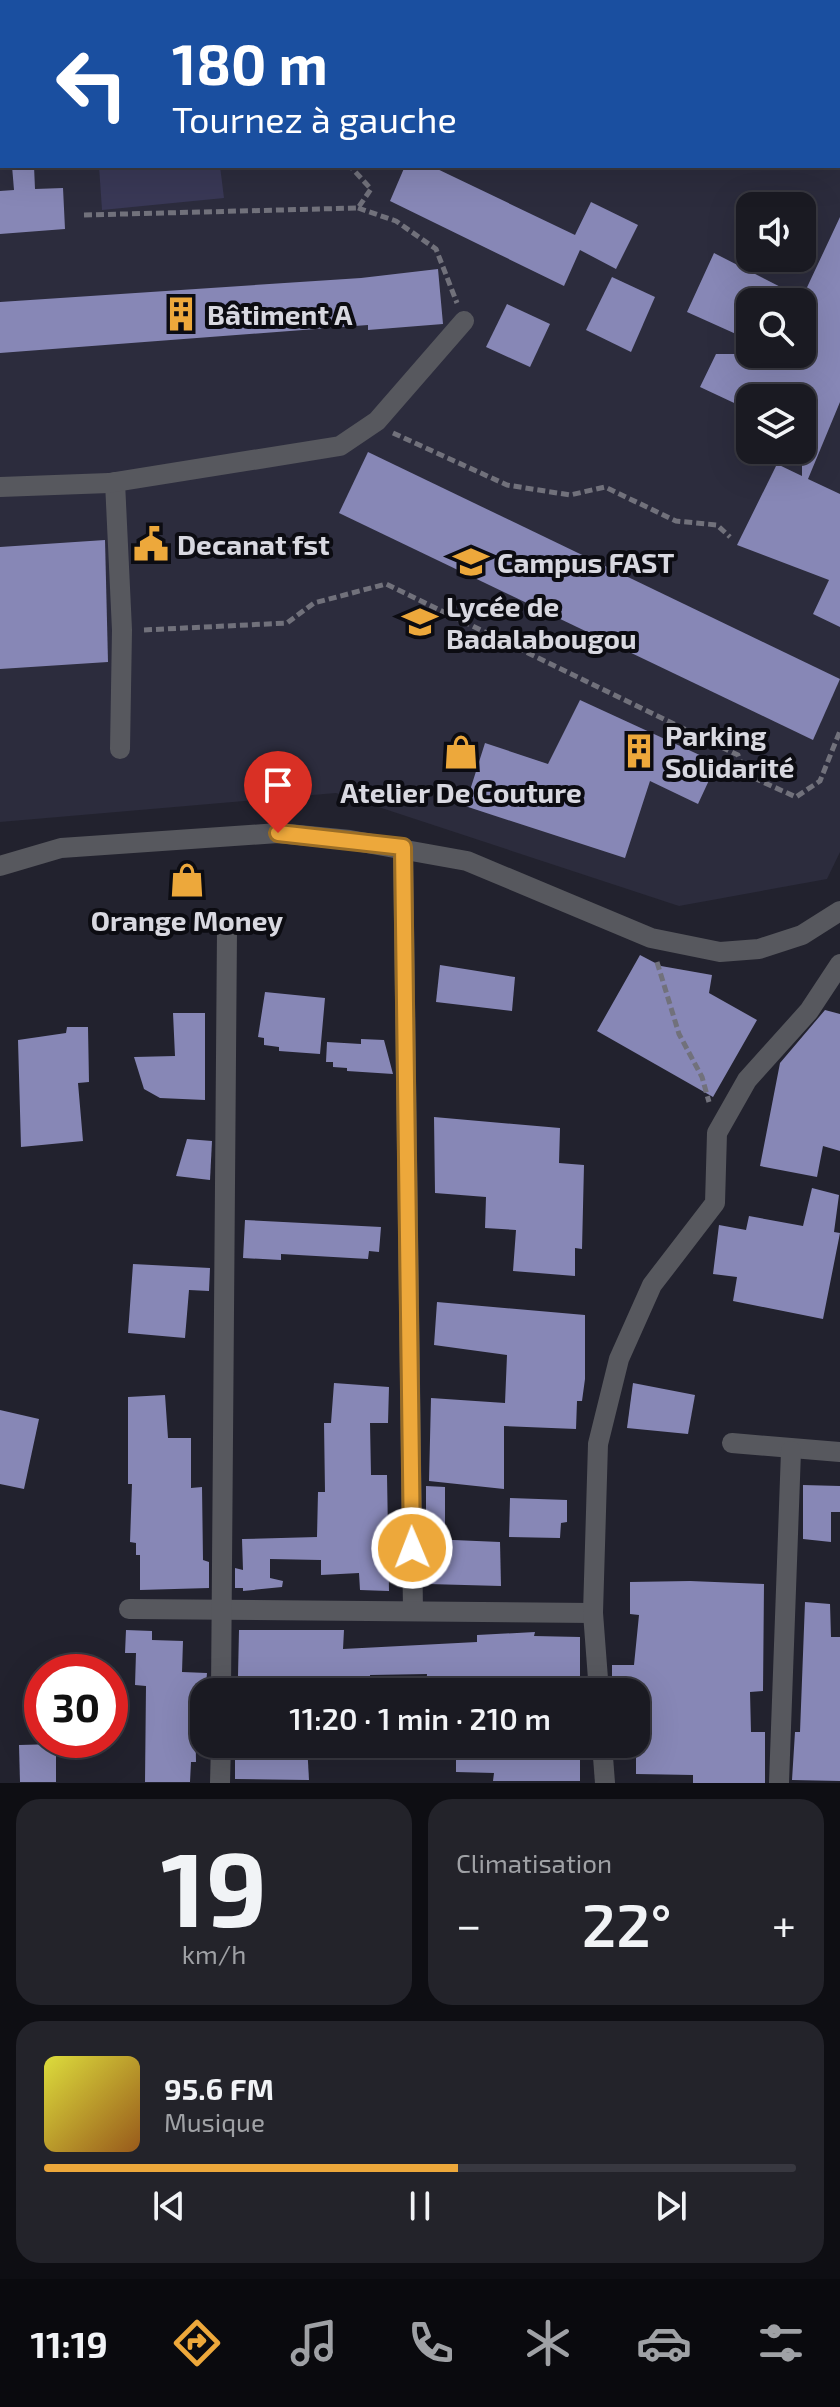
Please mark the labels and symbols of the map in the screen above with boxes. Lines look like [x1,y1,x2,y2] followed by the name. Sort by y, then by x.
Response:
[162,295,200,333] building icon: Bâtiment A
[207,297,353,331] place label: Bâtiment A
[132,525,170,563] public building icon: Decanat fst
[177,527,330,561] place label: Decanat fst
[452,543,490,581] school or university icon: Campus FAST
[497,545,674,579] place label: Campus FAST
[446,589,637,655] place label: Lycée de Badalabougou
[401,603,439,641] school or university icon: Lycée de Badalabougou
[665,718,794,784] place label: Parking Solidarité
[620,732,658,770] building icon: Parking Solidarité
[442,733,480,771] shop icon: Atelier De Couture
[244,751,312,833] pin
[340,775,582,809] place label: Atelier De Couture
[168,861,206,899] shop icon: Orange Money
[91,903,283,937] place label: Orange Money
[370,1506,454,1590] position arrow
[24,1654,128,1758] speed limit sign: 30

